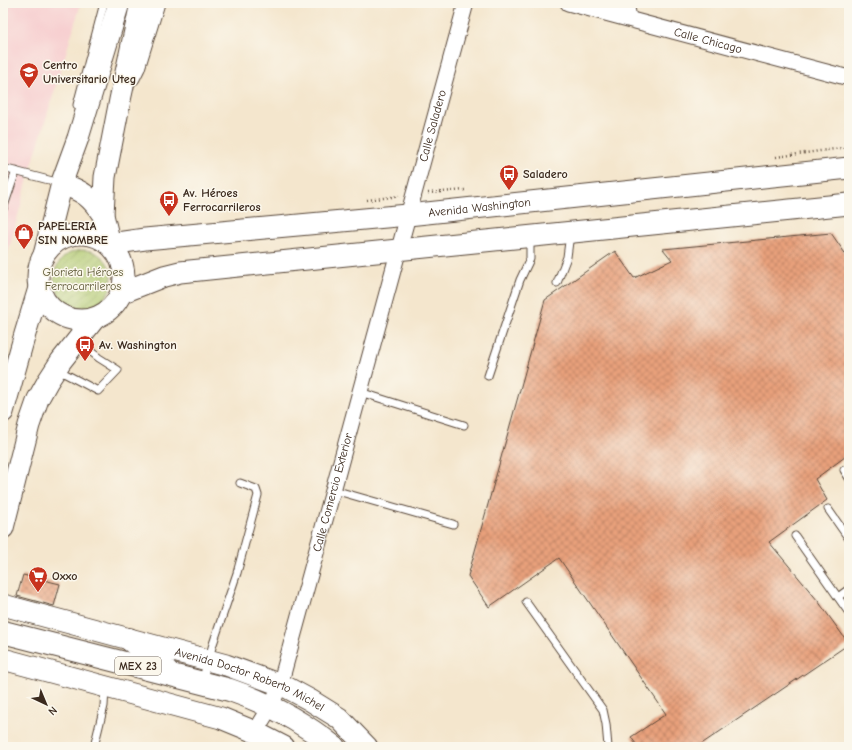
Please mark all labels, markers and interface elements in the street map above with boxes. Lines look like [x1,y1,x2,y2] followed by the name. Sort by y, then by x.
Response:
[672,25,744,56] street label: Calle Chicago
[43,58,136,86] place label: Centro Universitario Uteg
[18,61,40,89] school or university icon: Centro Universitario Uteg
[416,88,449,163] street label: Calle Saladero
[498,163,520,191] bus stop icon: Saladero
[523,167,568,181] place label: Saladero
[183,186,261,214] place label: Av. Héroes Ferrocarrileros
[158,189,180,217] bus stop icon: Av. Héroes Ferrocarrileros
[428,195,531,220] street label: Avenida Washington
[38,219,108,247] place label: PAPELERIA SIN NOMBRE
[13,222,35,250] shop icon: PAPELERIA SIN NOMBRE
[43,265,123,293] park label: Glorieta Héroes Ferrocarrileros
[74,334,96,362] bus stop icon: Av. Washington
[99,338,177,352] place label: Av. Washington
[310,431,355,553] street label: Calle Comercio Exterior
[27,565,49,593] supermarket icon: Oxxo
[52,569,77,583] place label: Oxxo
[173,645,327,714] street label: Avenida Doctor Roberto Michel
[115,657,161,675] road number: MEX 23
[26,684,66,724] north arrow
[45,704,60,718] text: N

